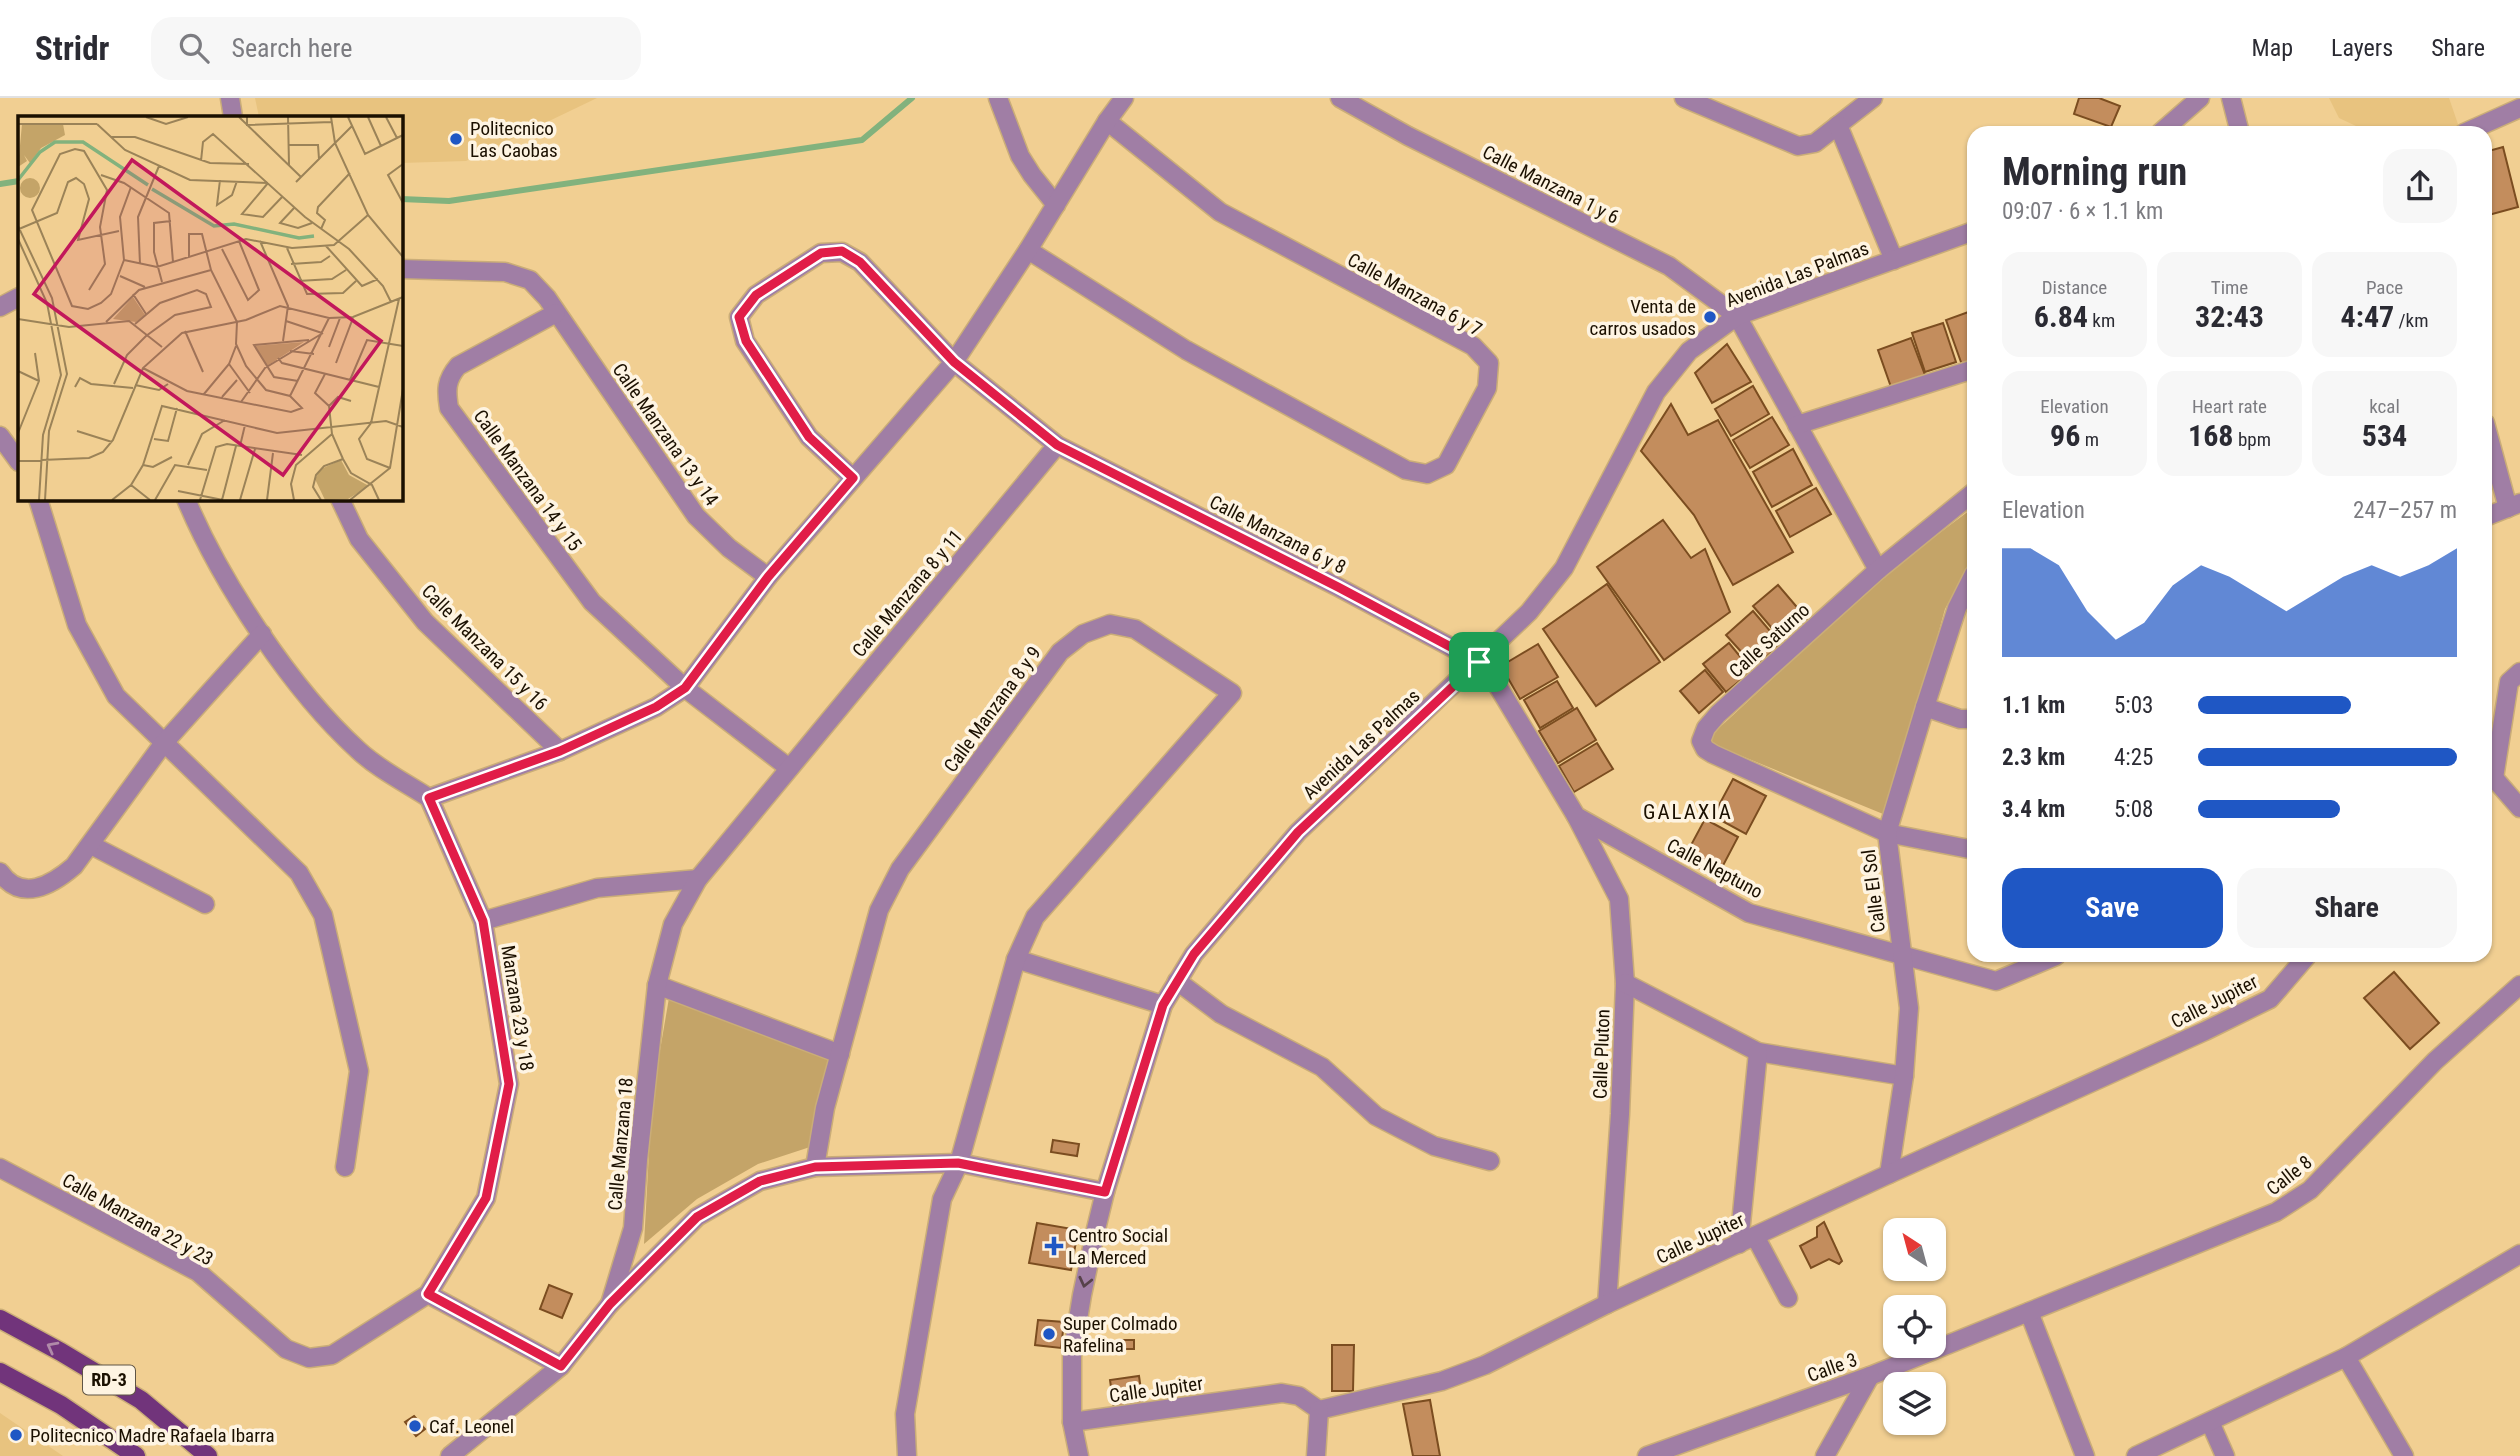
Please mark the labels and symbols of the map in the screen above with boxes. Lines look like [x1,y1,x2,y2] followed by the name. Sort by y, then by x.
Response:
[18,116,402,500] inset map
[470,117,558,162] place label: Politecnico Las Caobas
[448,131,464,147] marker: Politecnico Las Caobas
[1479,140,1623,229] street label: Calle Manzana 1 y 6
[1723,237,1872,312] street label: Avenida Las Palmas
[1344,248,1486,341] street label: Calle Manzana 6 y 7
[1590,295,1696,340] place label: Venta de carros usados
[1702,309,1718,325] marker: Venta de carros usados
[608,359,723,510] street label: Calle Manzana 13 y 14
[469,405,587,555] street label: Calle Manzana 14 y 15
[1206,490,1350,579] street label: Calle Manzana 6 y 8
[847,525,967,662] street label: Calle Manzana 8 y 11
[417,580,552,715] street label: Calle Manzana 15 y 16
[1724,598,1814,682] street label: Calle Saturno
[1449,632,1509,692] pin
[939,642,1046,777] street label: Calle Manzana 8 y 9
[1298,684,1424,804] street label: Avenida Las Palmas
[1643,800,1733,824] district label: GALAXIA
[1663,834,1767,903] street label: Calle Neptuno
[1857,848,1890,934] street label: Calle El Sol
[496,944,539,1073] street label: Manzana 23 y 18
[2167,970,2262,1033] street label: Calle Jupiter
[1588,1009,1615,1099] street label: Calle Pluton
[603,1077,638,1211] street label: Calle Manzana 18
[2262,1151,2317,1200] street label: Calle 8
[58,1168,217,1270] street label: Calle Manzana 22 y 23
[1653,1208,1748,1269] street label: Calle Jupiter
[1883,1218,1946,1281] north arrow
[1068,1224,1168,1269] place label: Centro Social La Merced
[1046,1238,1062,1254] marker: Centro Social La Merced
[1078,1276,1093,1288] one-way arrow
[1063,1312,1178,1357] place label: Super Colmado Rafelina
[1041,1326,1057,1342] marker: Super Colmado Rafelina
[47,1342,59,1355] one-way arrow
[1804,1348,1860,1387] street label: Calle 3
[83,1366,135,1394] road number: RD-3
[1108,1372,1205,1407] street label: Calle Jupiter
[429,1415,514,1438] place label: Caf. Leonel
[407,1418,423,1434] marker: Caf. Leonel
[30,1424,275,1447] place label: Politecnico Madre Rafaela Ibarra
[8,1427,24,1443] marker: Politecnico Madre Rafaela Ibarra

